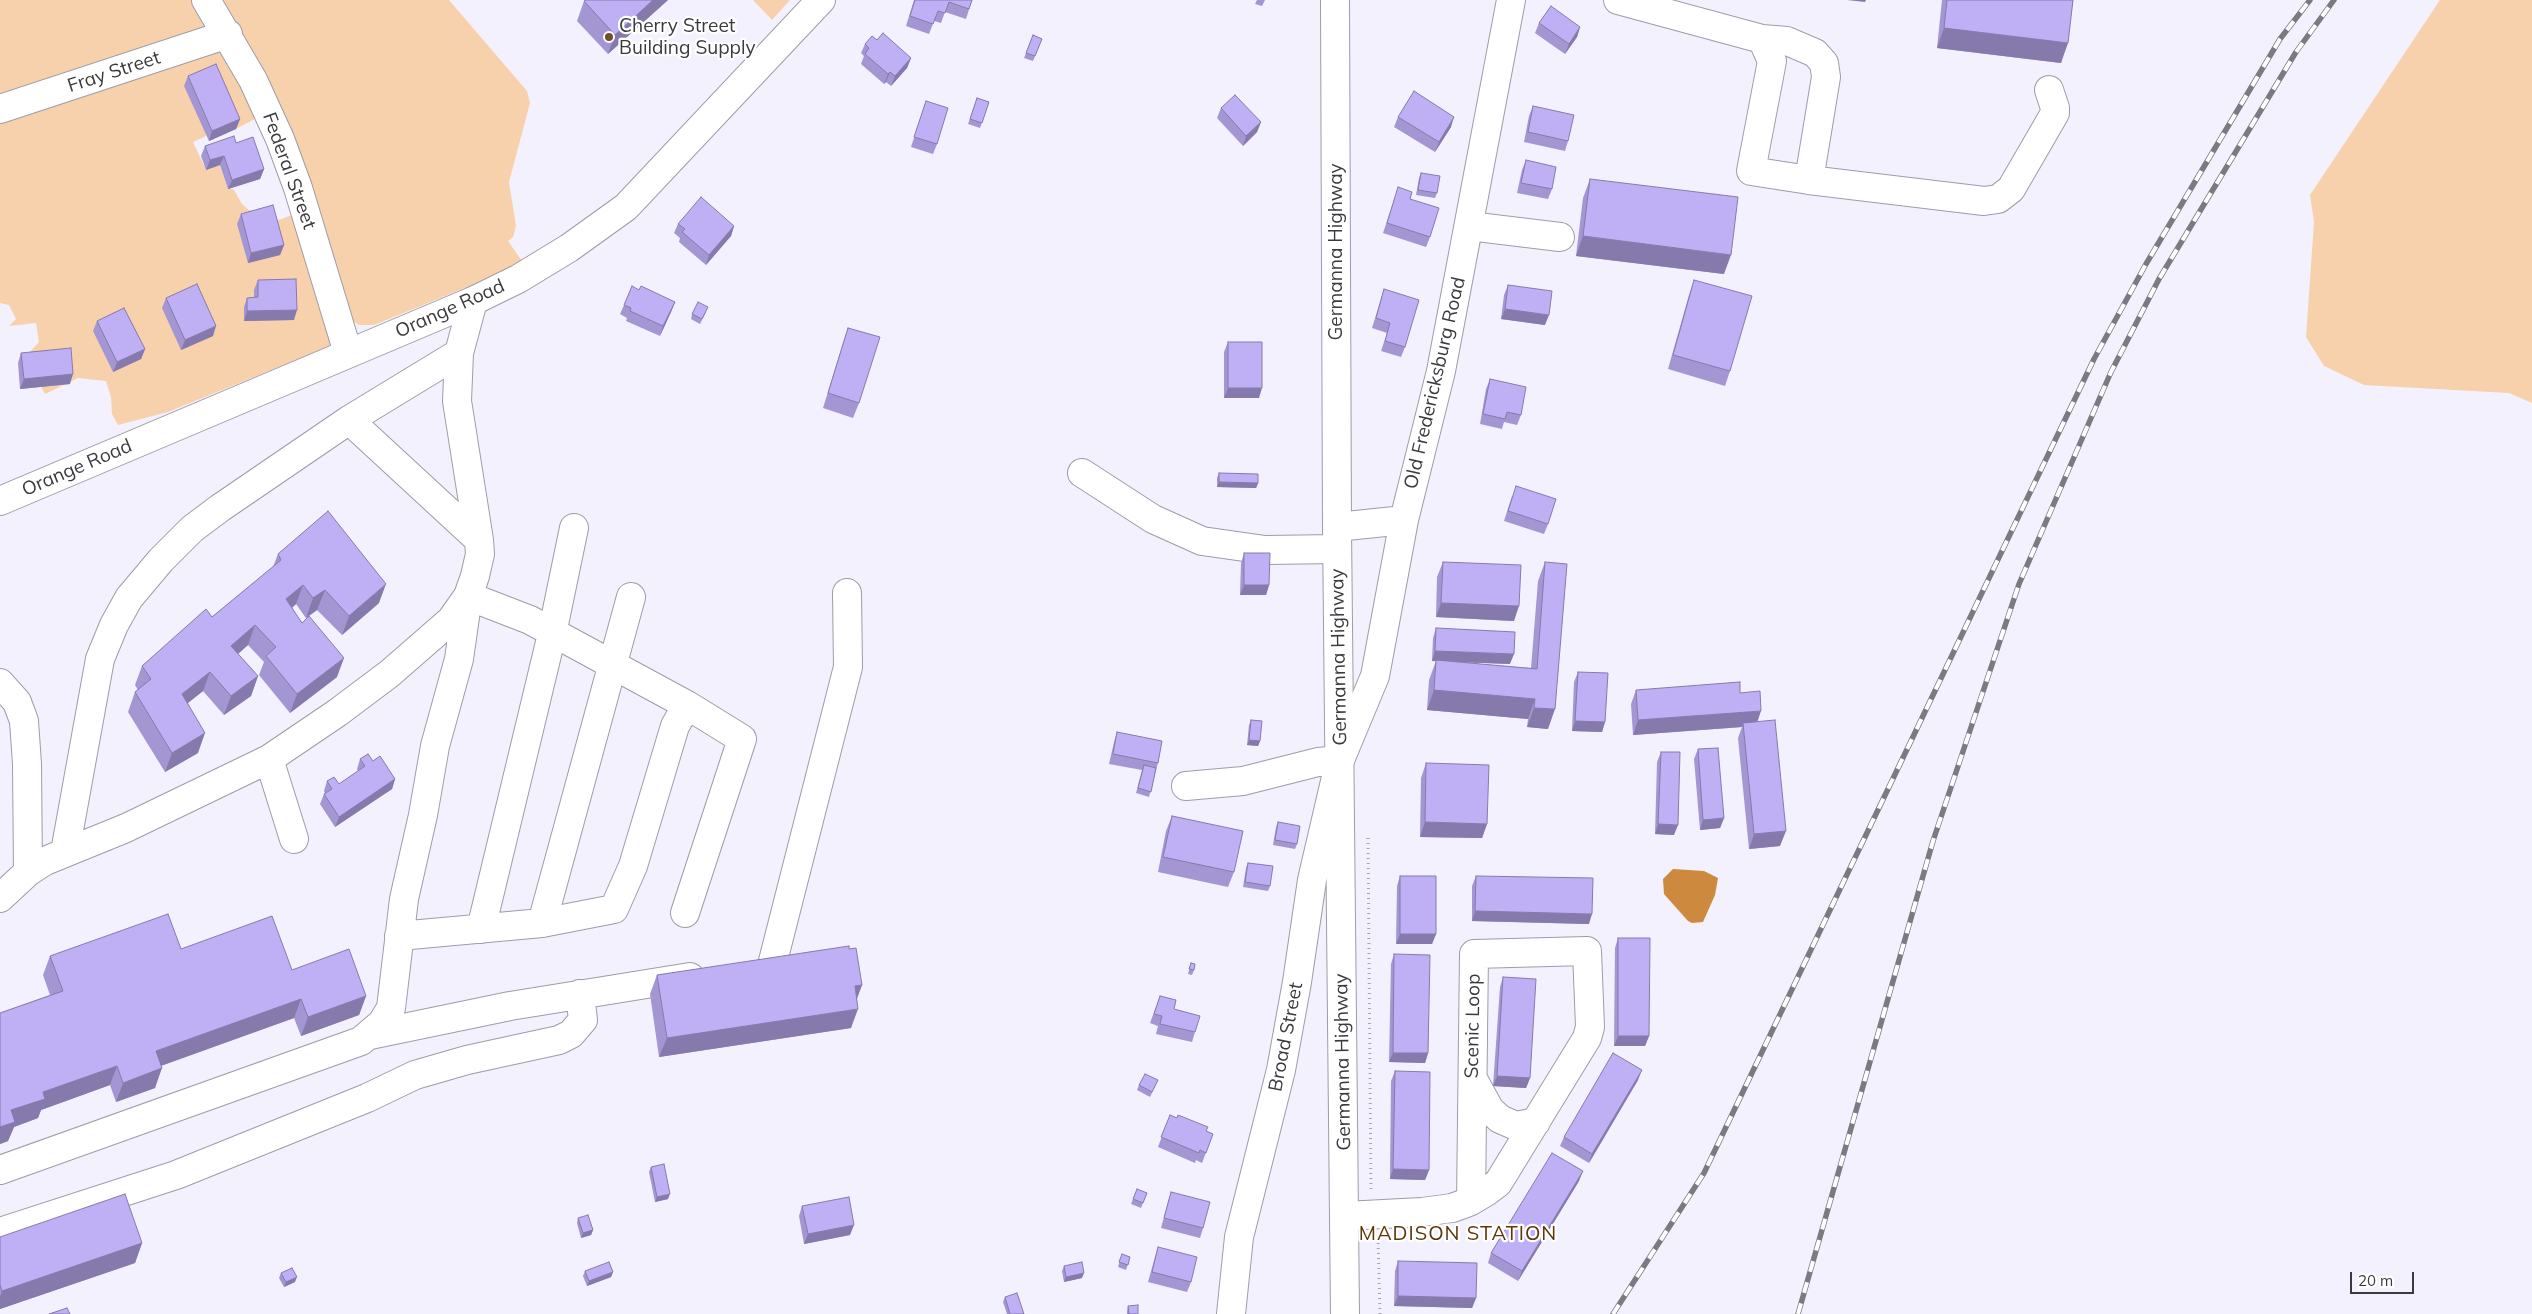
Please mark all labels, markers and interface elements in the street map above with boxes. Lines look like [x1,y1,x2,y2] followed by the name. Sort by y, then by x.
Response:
[619,15,756,59] place label: Cherry Street Building Supply
[603,31,615,43] marker: Cherry Street Building Supply
[65,46,163,98] street label: Fray Street
[257,109,321,233] street label: Federal Street
[1325,163,1347,341] street label: Germanna Highway
[392,275,508,343] street label: Orange Road
[1399,275,1471,491] street label: Old Fredericksburg Road
[19,435,135,501] street label: Orange Road
[1326,568,1352,746] street label: Germanna Highway
[1330,973,1356,1151] street label: Germanna Highway
[1461,973,1485,1079] street label: Scenic Loop
[1264,980,1308,1094] street label: Broad Street
[1357,1222,1559,1246] district label: MADISON STATION
[2352,1262,2416,1294] scale bar
[2358,1271,2393,1290] text: 20 m

